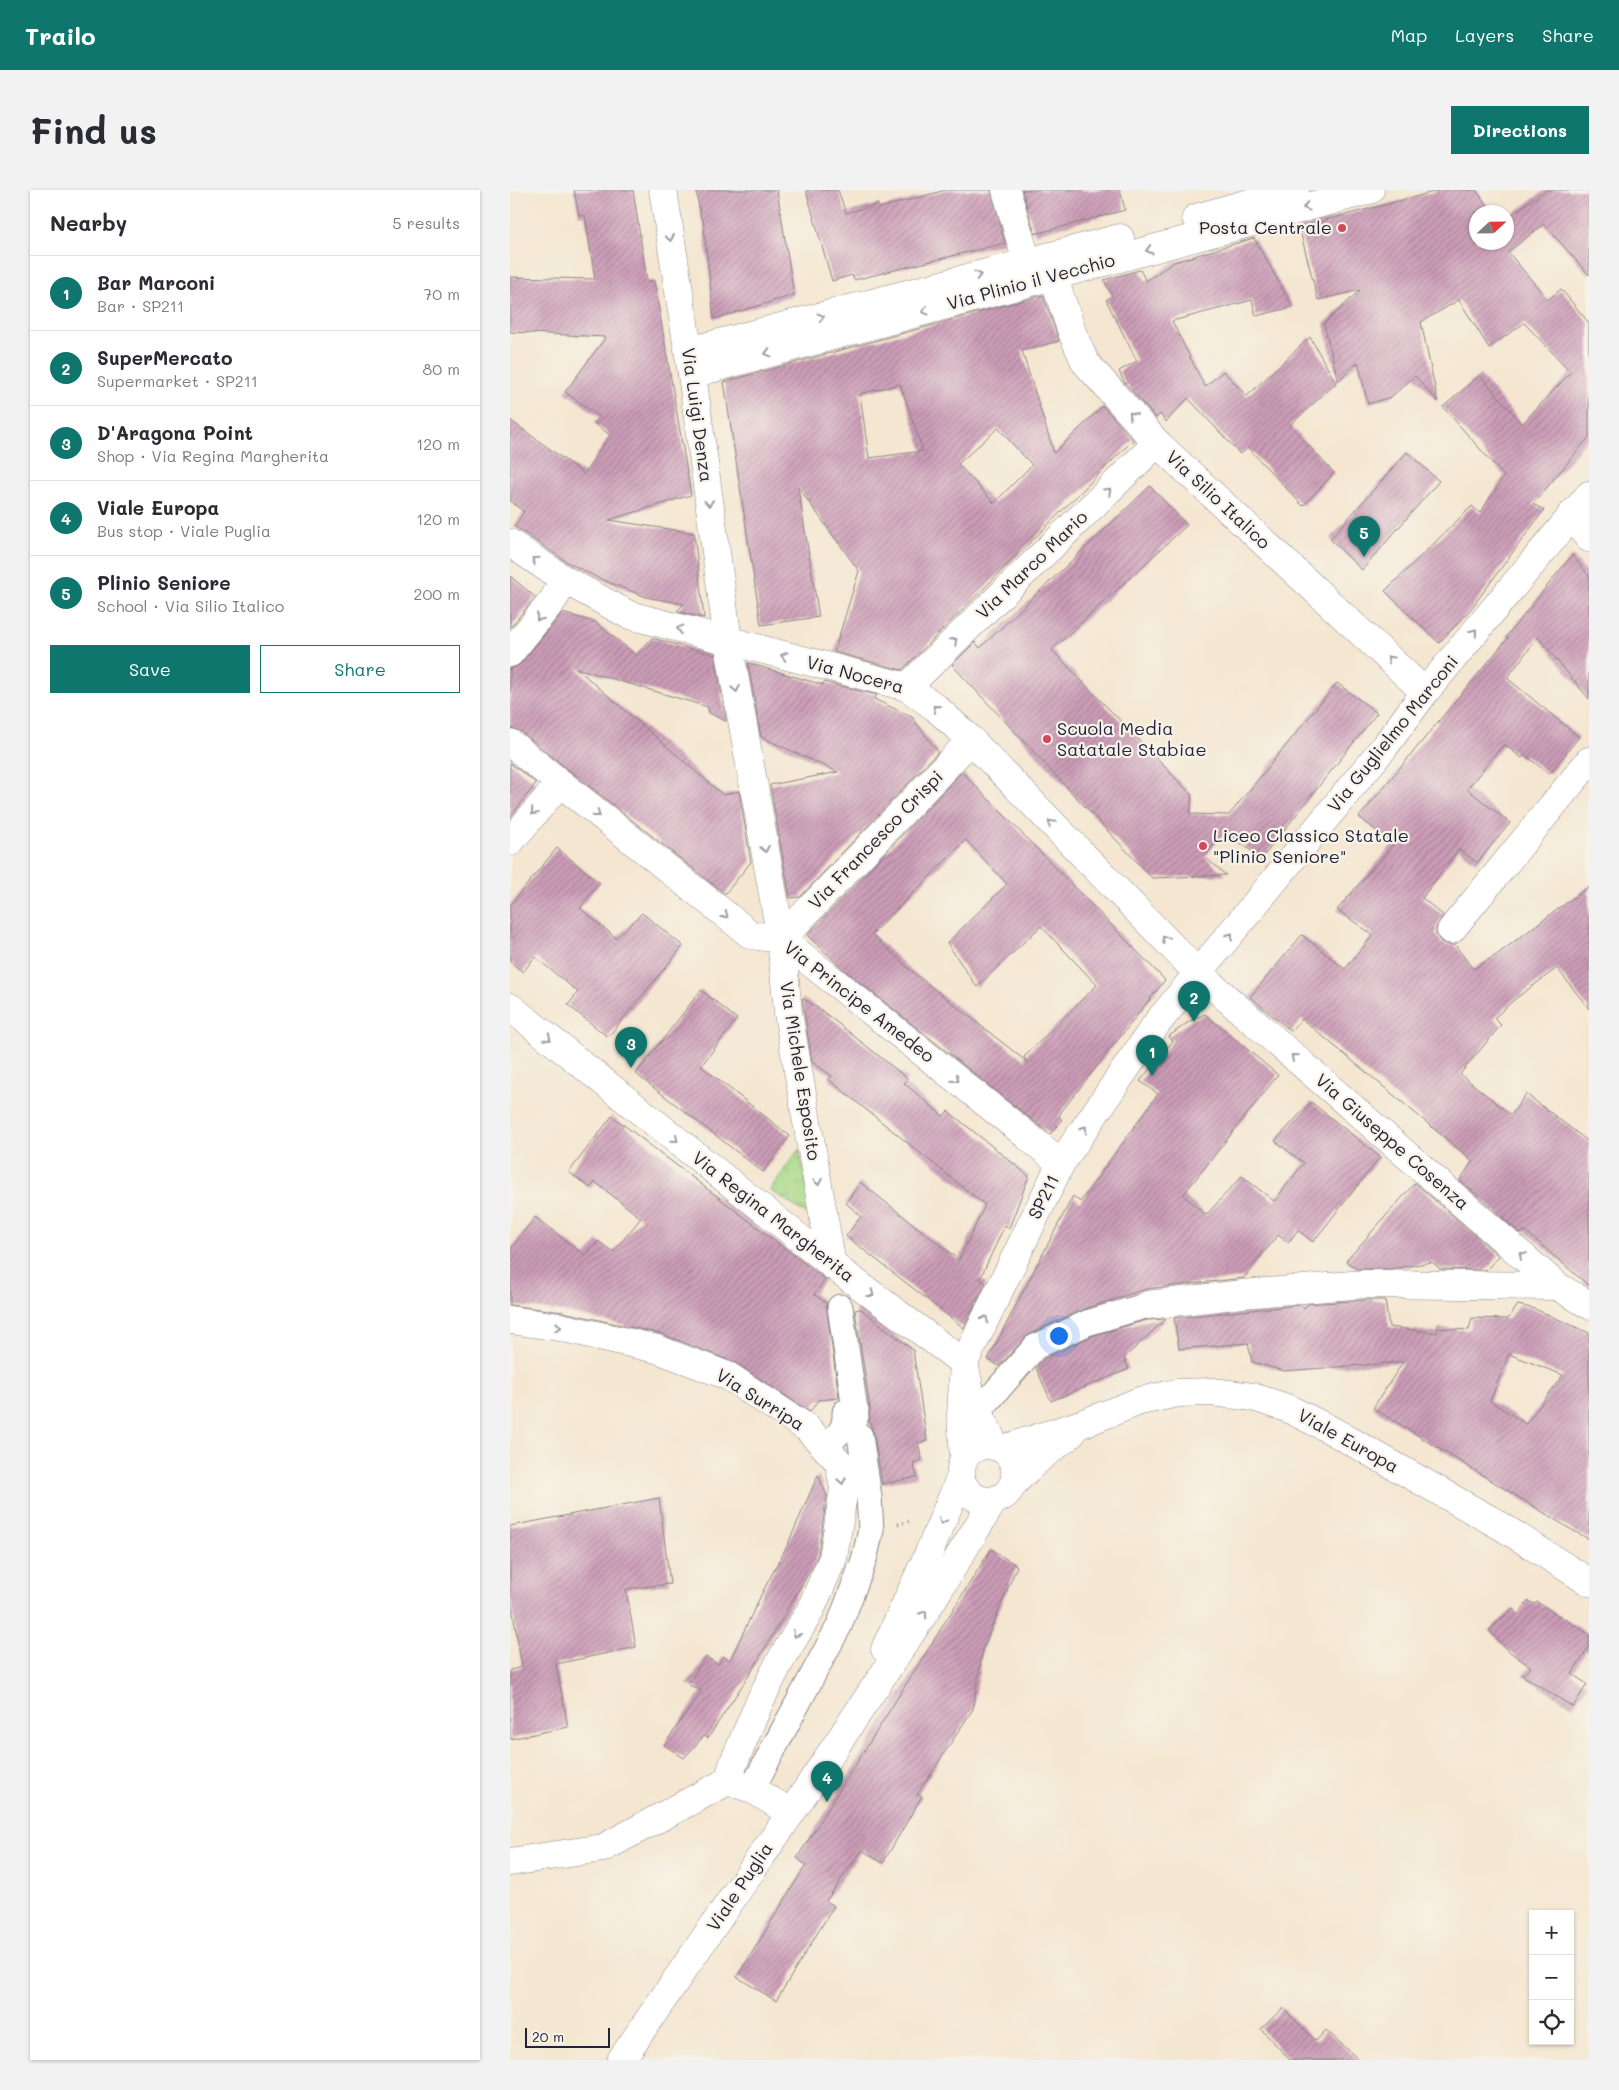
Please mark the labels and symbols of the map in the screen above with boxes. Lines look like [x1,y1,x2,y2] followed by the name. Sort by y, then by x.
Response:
[1303,202,1311,212] one-way arrow
[1469,205,1514,250] north arrow
[1199,215,1332,239] place label: Posta Centrale
[1336,222,1348,234] marker: Posta Centrale
[665,234,675,243] one-way arrow
[1145,244,1154,255] one-way arrow
[944,247,1118,315] street label: Via Plinio il Vecchio
[973,271,981,281] one-way arrow
[921,305,929,316] one-way arrow
[816,312,824,322] one-way arrow
[677,346,719,484] street label: Via Luigi Denza
[765,348,773,358] one-way arrow
[1129,411,1138,420] one-way arrow
[1161,445,1276,554] street label: Via Silio Italico
[1103,488,1112,497] one-way arrow
[703,499,713,507] one-way arrow
[970,505,1093,624] street label: Via Marco Mario
[1348,516,1380,557] pin: 5
[531,557,540,566] one-way arrow
[535,612,544,621] one-way arrow
[676,624,685,635] one-way arrow
[1469,629,1478,638] one-way arrow
[949,638,958,647] one-way arrow
[804,650,907,699] street label: Via Nocera
[1321,650,1463,817] street label: Via Guglielmo Marconi
[780,651,789,662] one-way arrow
[1386,656,1395,665] one-way arrow
[731,685,741,694] one-way arrow
[933,706,942,714] one-way arrow
[1057,716,1207,761] place label: Scuola Media Satatale Stabiae
[1041,733,1053,745] marker: Scuola Media Satatale Stabiae
[803,765,948,914] street label: Via Francesco Crispi
[531,807,540,816] one-way arrow
[591,809,600,817] one-way arrow
[1048,819,1057,828] one-way arrow
[1213,823,1409,868] place label: Liceo Classico Statale "Plinio Seniore"
[1197,840,1209,852] marker: Liceo Classico Statale "Plinio Seniore"
[760,845,770,854] one-way arrow
[719,909,728,917] one-way arrow
[1224,933,1232,942] one-way arrow
[779,935,940,1068] street label: Via Principe Amedeo
[1162,936,1171,945] one-way arrow
[775,980,827,1162] street label: Via Michele Esposito
[1178,981,1210,1022] pin: 2
[615,1027,647,1068] pin: 3
[542,1032,551,1040] one-way arrow
[1136,1035,1168,1076] pin: 1
[1290,1053,1299,1062] one-way arrow
[1311,1068,1475,1215] street label: Via Giuseppe Cosenza
[950,1074,959,1082] one-way arrow
[1078,1125,1087,1134] one-way arrow
[669,1134,678,1142] one-way arrow
[688,1145,860,1287] street label: Via Regina Margherita
[1022,1170,1064,1223] street label: SP211
[812,1178,822,1187] one-way arrow
[1519,1252,1528,1261] one-way arrow
[865,1288,875,1297] one-way arrow
[979,1315,989,1324] one-way arrow
[554,1322,563,1332] one-way arrow
[1046,1323,1072,1349] your location
[712,1362,809,1436] street label: Via Surripa
[1294,1403,1403,1478] street label: Viale Europa
[837,1477,847,1485] one-way arrow
[938,1516,948,1525] one-way arrow
[917,1610,927,1619] one-way arrow
[793,1629,803,1638] one-way arrow
[811,1761,843,1802] pin: 4
[701,1837,778,1936] street label: Viale Puglia
[525,2025,610,2048] scale bar

